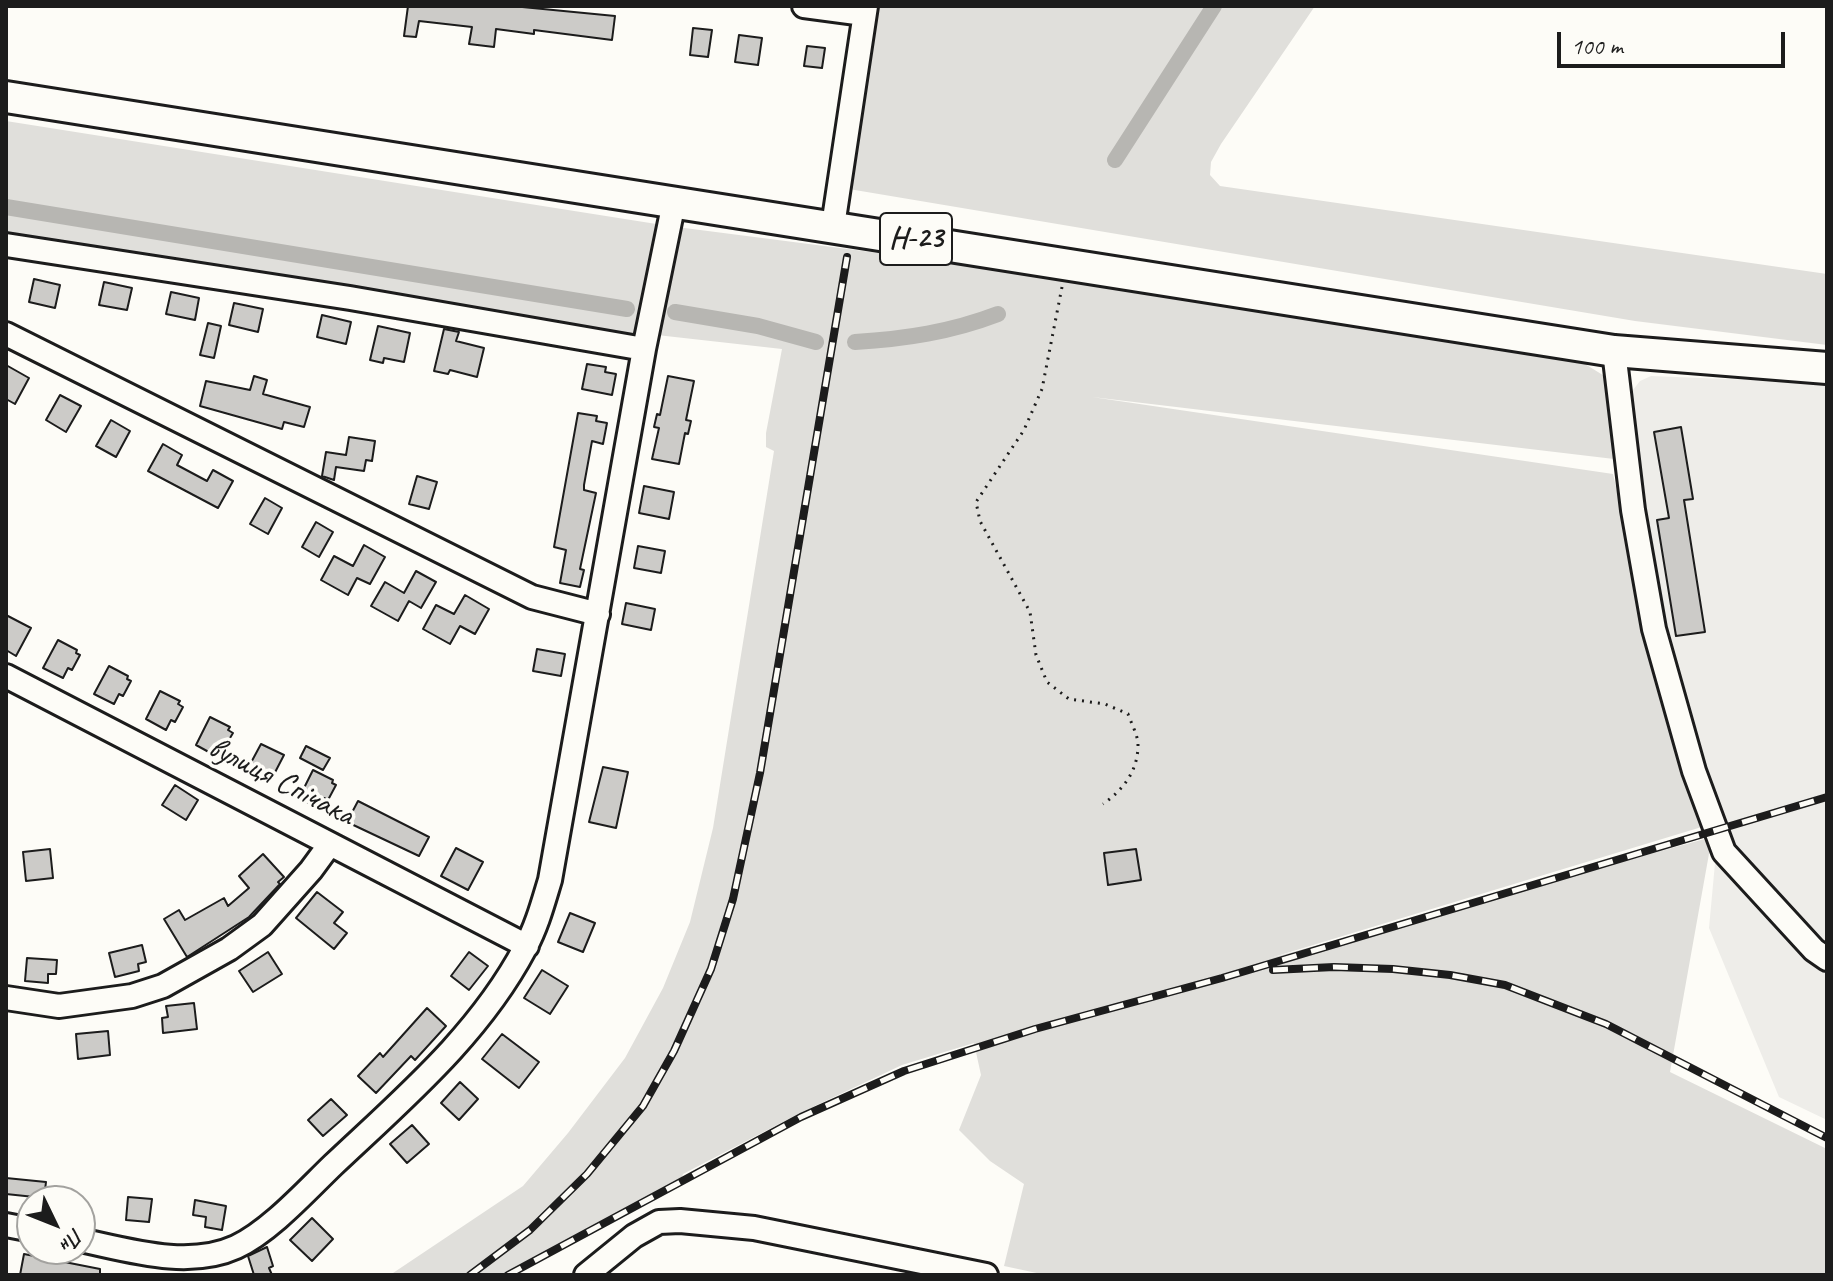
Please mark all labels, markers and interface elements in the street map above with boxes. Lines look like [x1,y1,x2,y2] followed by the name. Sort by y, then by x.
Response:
[1561,16,1789,66] scale bar
[1571,31,1623,61] text: 100 m
[880,213,952,265] road number: Н-23
[202,729,360,835] street label: вулиця Спічака
[16,1185,96,1265] north arrow
[54,1222,90,1258] text: Пн

